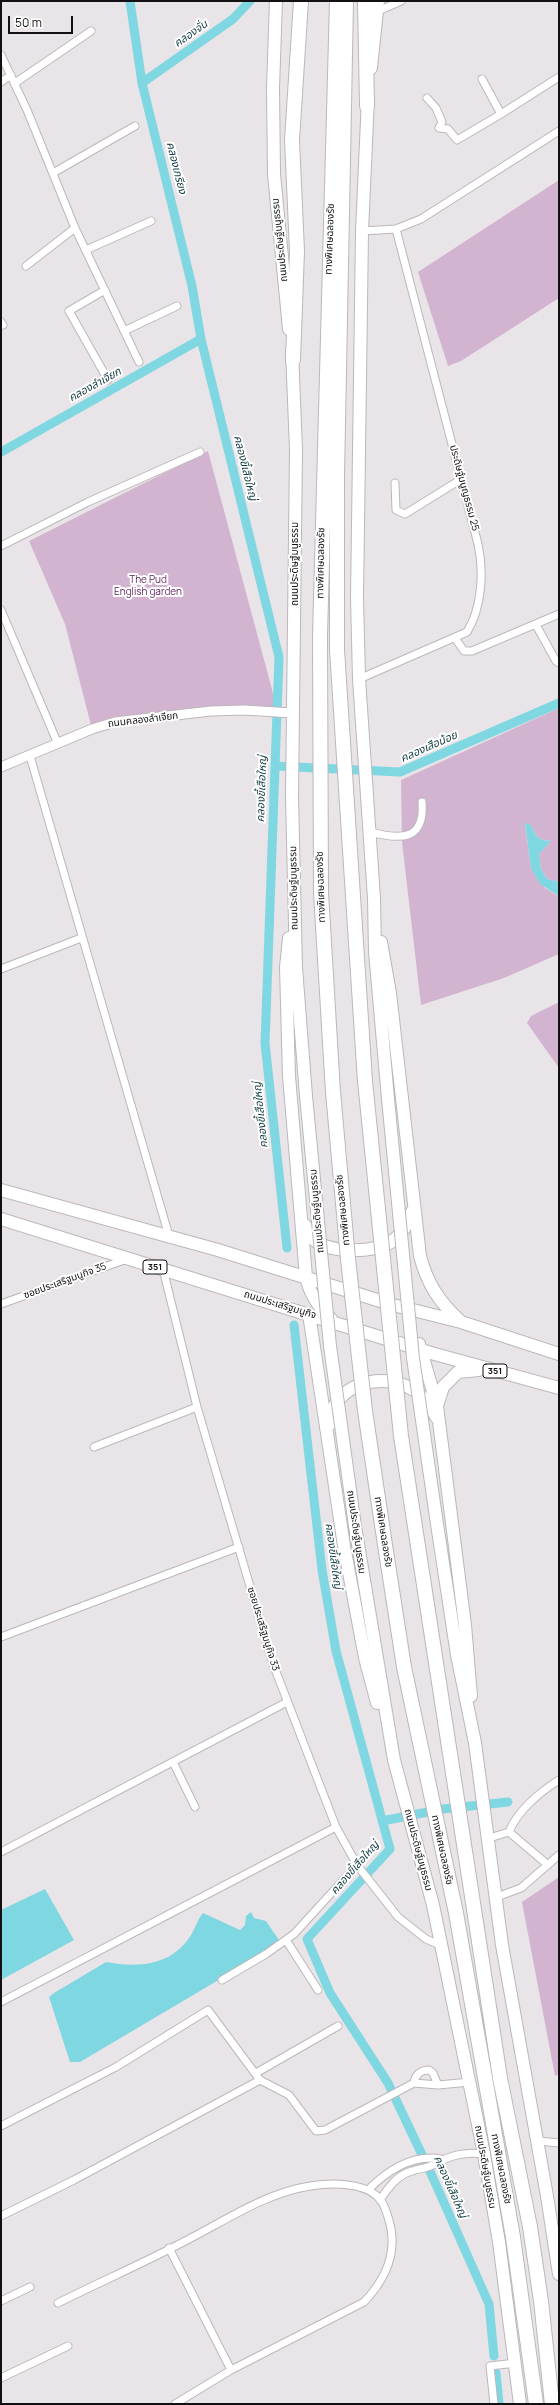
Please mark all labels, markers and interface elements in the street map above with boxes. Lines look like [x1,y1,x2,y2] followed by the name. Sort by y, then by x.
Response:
[10,8,75,34] scale bar
[15,14,42,31] text: 50 m
[172,18,210,50] water label: คลองจั่น
[163,141,189,195] water label: คลองเกรียง
[270,197,290,283] street label: ถนนประดิษฐ์มนูธรรม
[323,203,337,275] street label: ทางพิเศษฉลองรัช
[66,365,124,405] water label: คลองลำเจียก
[231,434,259,502] water label: คลองขี้เสือใหญ่
[447,444,481,532] street label: ประดิษฐ์มนูญธรรม 25
[289,522,301,606] street label: ถนนประดิษฐ์มนูธรรม
[314,527,328,599] street label: ทางพิเศษฉลองรัช
[114,574,182,598] park label: The Pud English garden
[107,710,179,730] street label: ถนนคลองลำเจียก
[399,729,459,765] water label: คลองเสือน้อย
[254,755,270,823] water label: คลองขี้เสือใหญ่
[287,846,301,930] street label: ถนนประดิษฐ์มนูธรรม
[314,851,328,923] street label: ทางพิเศษฉลองรัช
[251,1081,271,1149] water label: คลองขี้เสือใหญ่
[307,1169,327,1253] street label: ถนนประดิษฐ์มนูธรรม
[333,1174,353,1246] street label: ทางพิเศษฉลองรัช
[22,1260,108,1302] street label: ซอยประเสริฐมนูกิจ 35
[143,1260,167,1274] road number: 351
[242,1288,318,1322] street label: ถนนประเสริฐมนูกิจ
[483,1364,507,1378] road number: 351
[344,1489,368,1575] street label: ถนนประดิษฐ์มนูธรรม
[372,1496,394,1568] street label: ทางพิเศษฉลองรัช
[322,1522,344,1590] water label: คลองขี้เสือใหญ่
[245,1586,281,1672] street label: ซอยประเสริฐมนูกิจ 33
[401,1808,435,1892] street label: ถนนประดิษฐ์มนูธรรม
[429,1814,455,1886] street label: ทางพิเศษฉลองรัช
[328,1839,382,1897] water label: คลองขี้เสือใหญ่
[472,2124,498,2210] street label: ถนนประดิษฐ์มนูธรรม
[488,2133,514,2205] street label: ทางพิเศษฉลองรัช
[430,2154,470,2220] water label: คลองขี้เสือใหญ่

